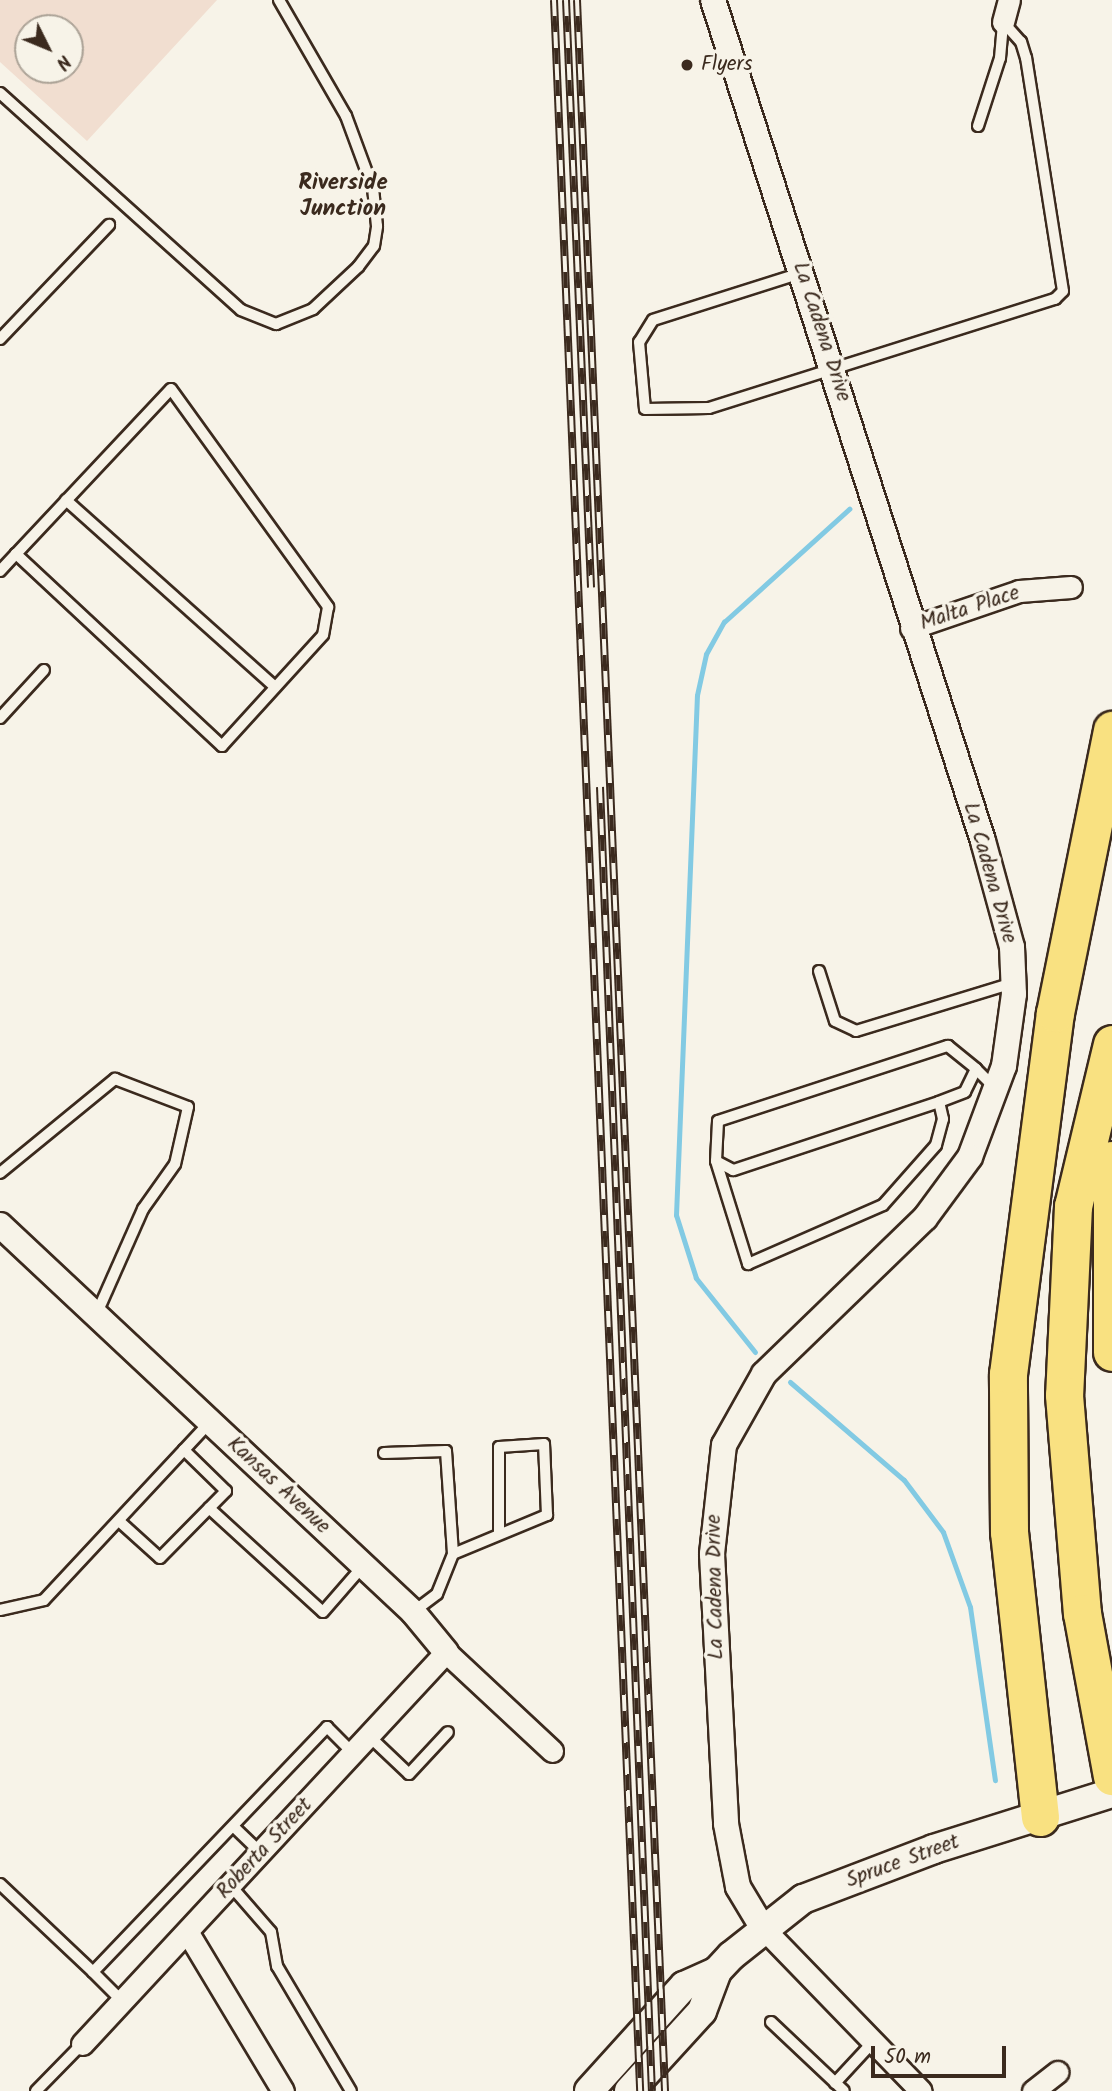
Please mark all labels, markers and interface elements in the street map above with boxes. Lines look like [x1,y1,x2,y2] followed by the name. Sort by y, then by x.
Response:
[14,14,84,84] north arrow
[48,47,78,77] text: N
[701,52,752,78] place label: Flyers
[679,57,695,73] marker: Flyers
[298,169,388,223] district label: Riverside Junction
[787,259,855,405] street label: La Cadena Drive
[917,581,1023,637] street label: Malta Place
[957,800,1021,946] street label: La Cadena Drive
[221,1432,335,1540] street label: Kansas Avenue
[702,1514,730,1660] street label: La Cadena Drive
[212,1793,318,1905] street label: Roberta Street
[843,1830,963,1894] street label: Spruce Street
[874,2032,1009,2076] scale bar
[884,2041,931,2074] text: 50 m

